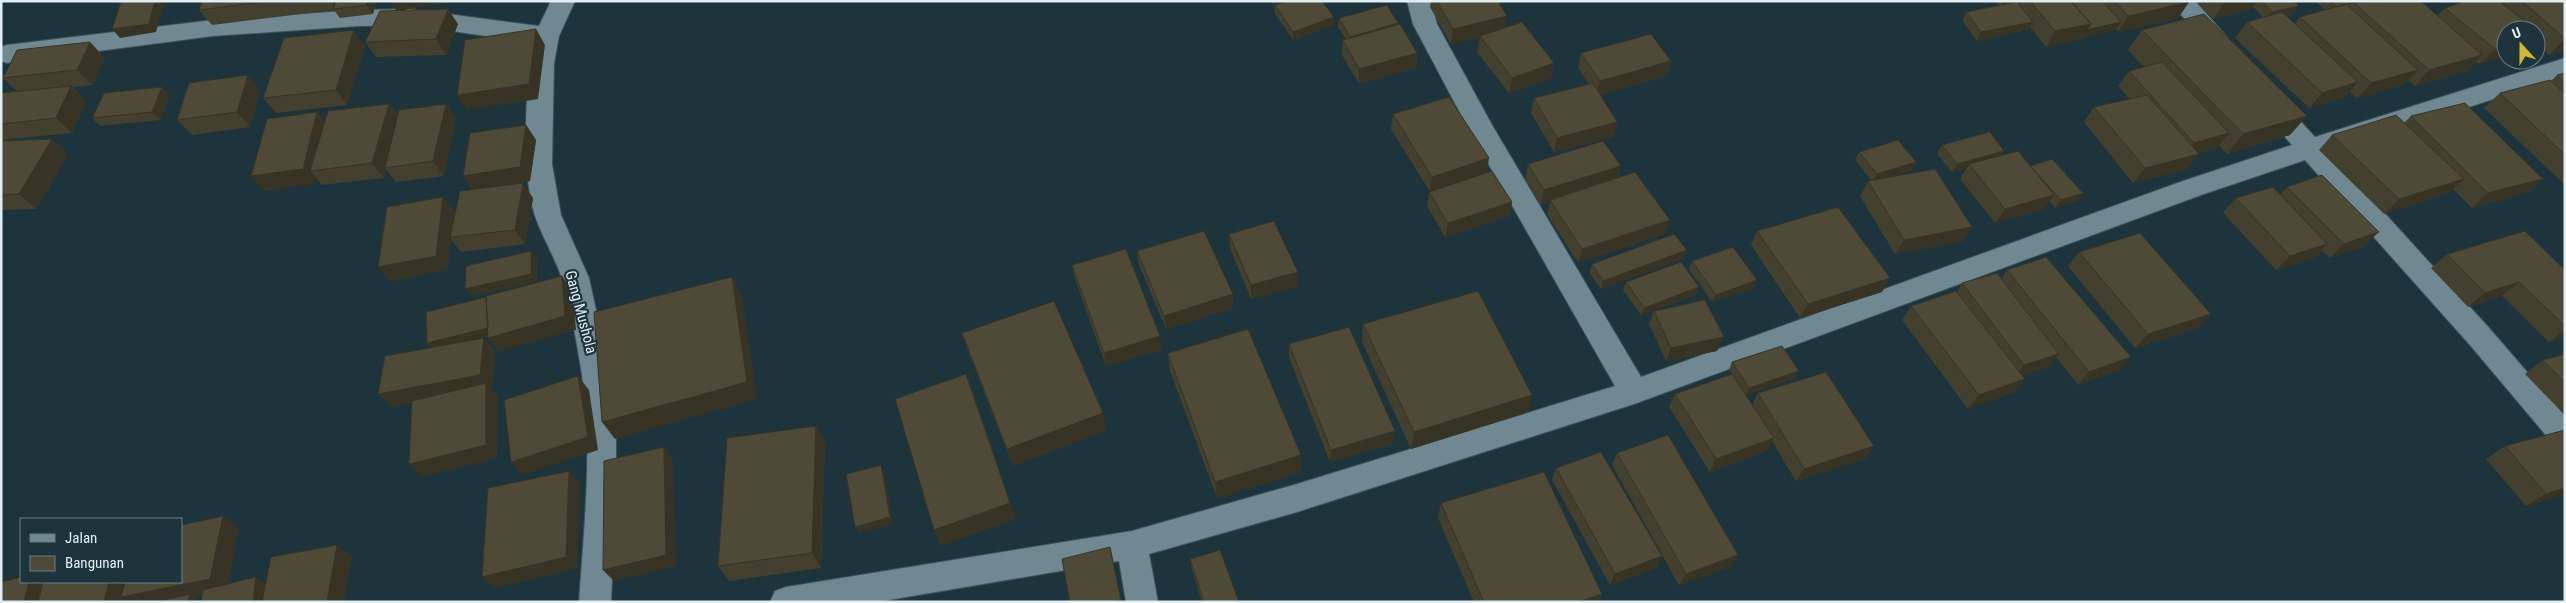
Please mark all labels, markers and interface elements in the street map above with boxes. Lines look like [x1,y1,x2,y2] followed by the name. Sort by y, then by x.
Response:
[2496,20,2546,70] north arrow
[2510,24,2523,42] text: U
[561,269,601,355] street label: Gang Mushola
[20,518,182,583] legend
[65,529,97,547] text: Jalan
[65,554,124,572] text: Bangunan

